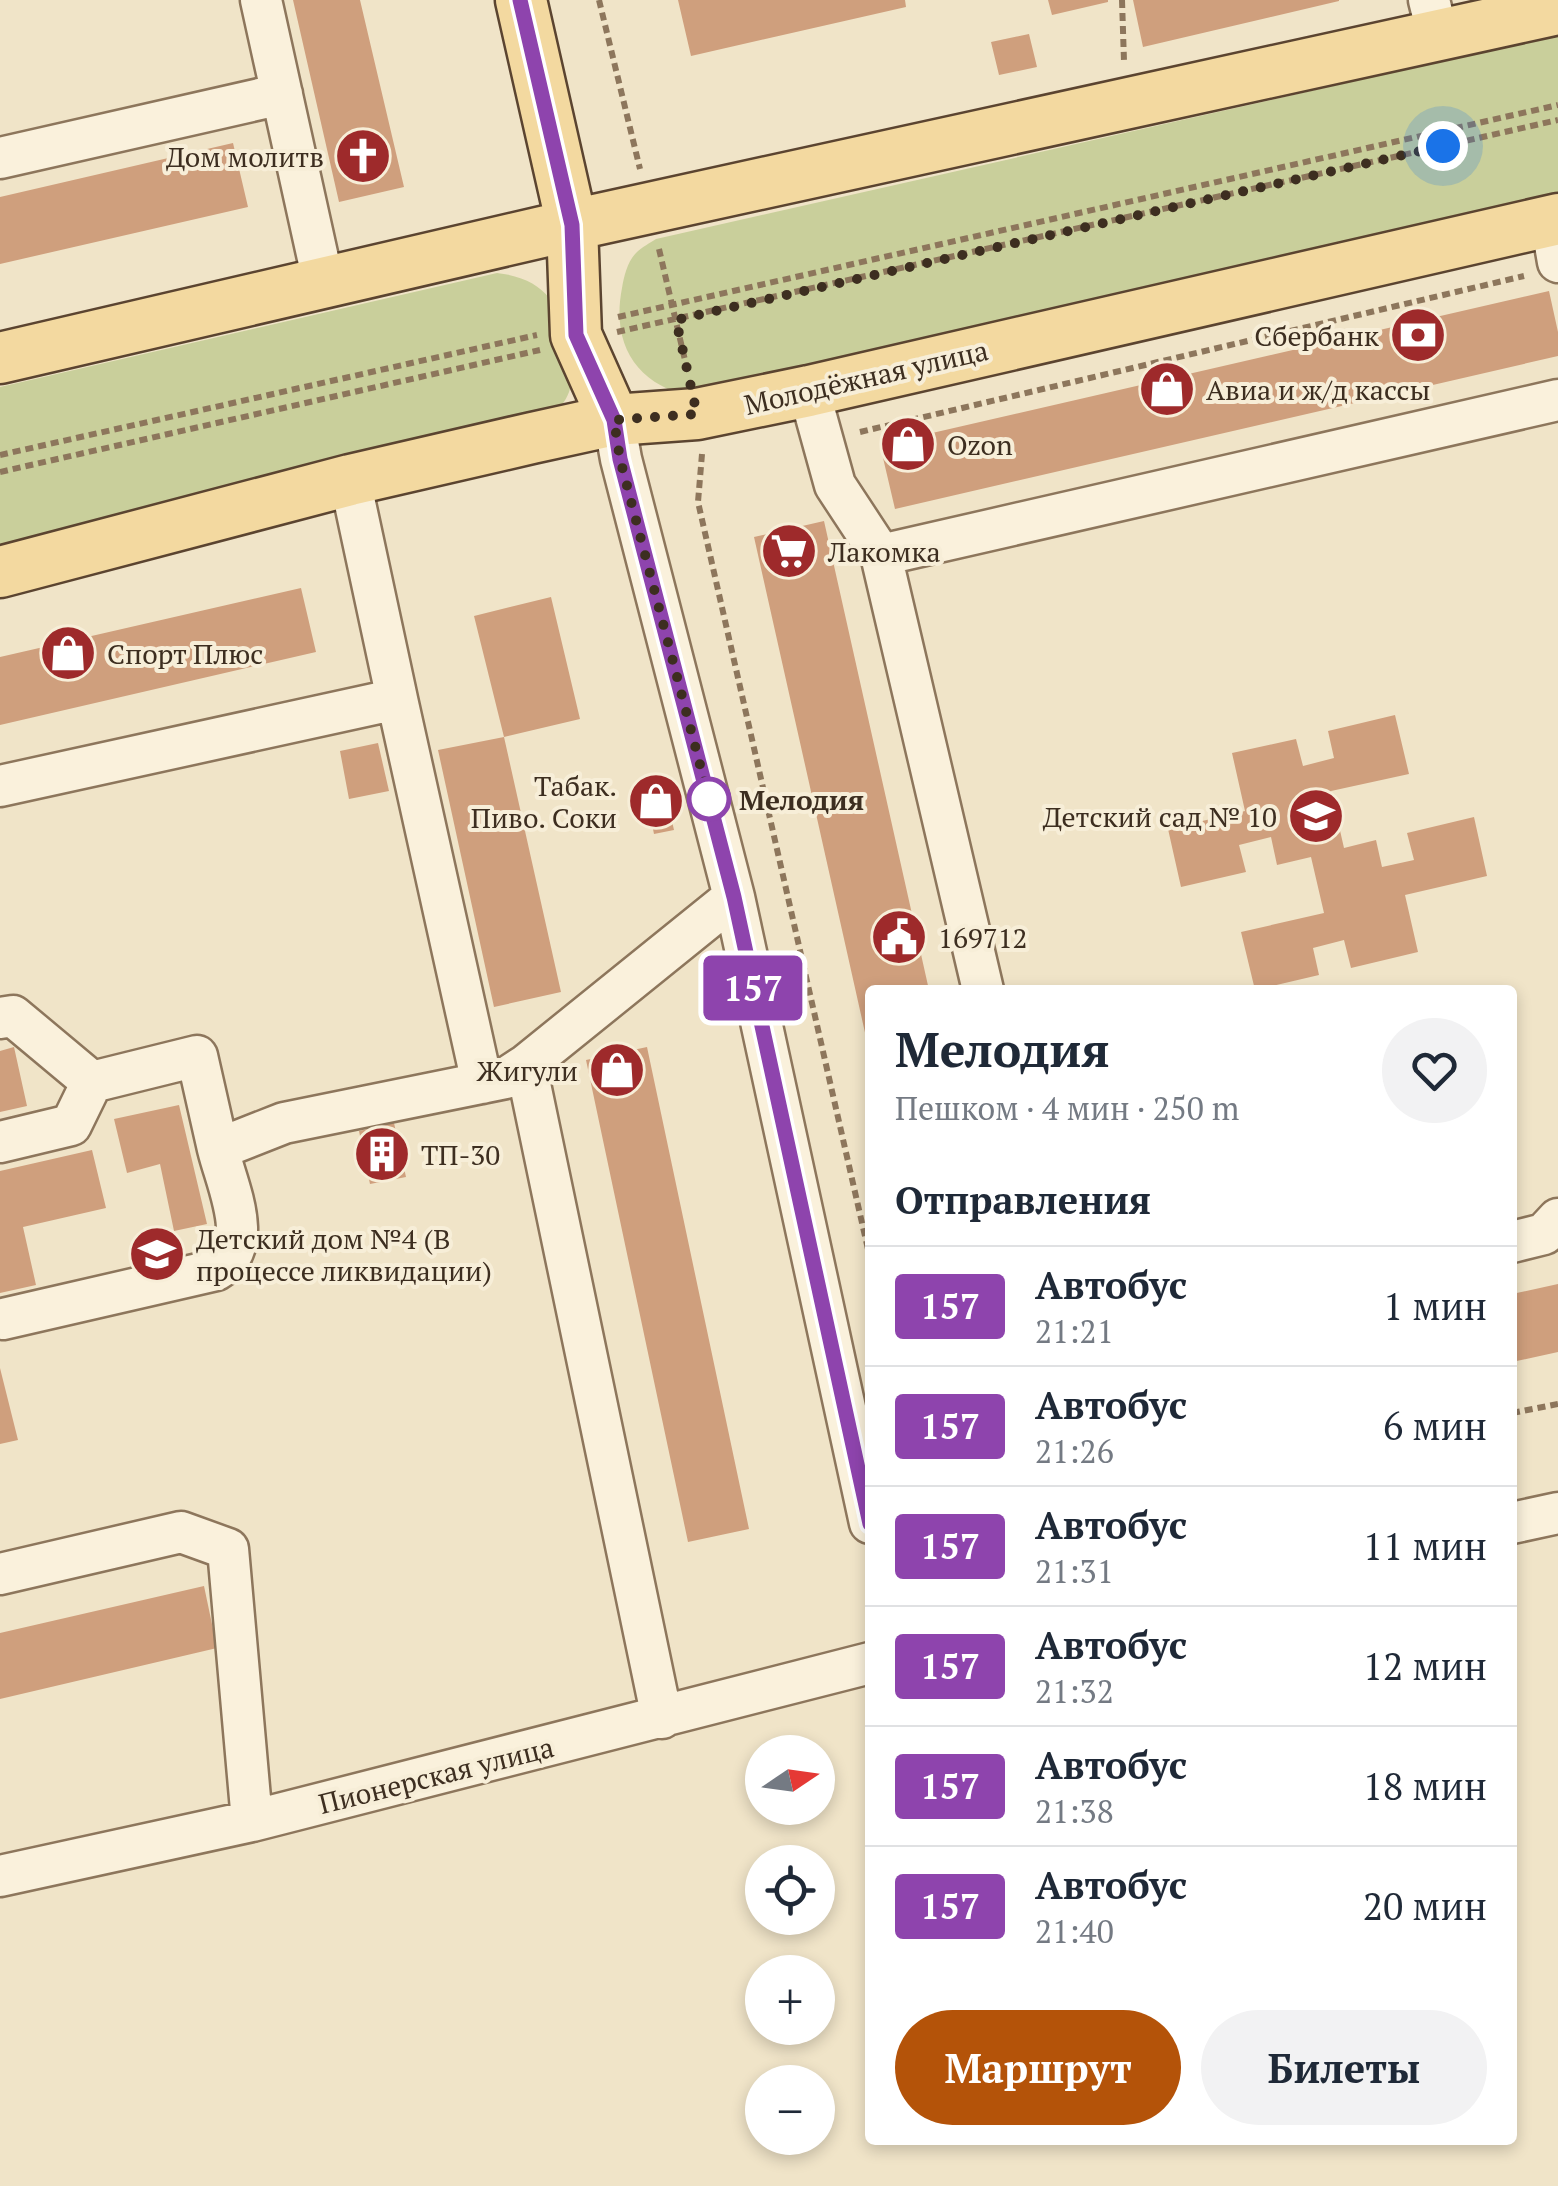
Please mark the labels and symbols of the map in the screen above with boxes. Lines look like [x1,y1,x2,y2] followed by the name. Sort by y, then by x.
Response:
[1418,121,1468,171] your location
[333,126,393,186] church icon: Дом молитв
[166,138,324,175] place label: Дом молитв
[1388,305,1448,365] bank icon: Сбербанк
[1254,317,1380,354] place label: Сбербанк
[741,331,991,423] street label: Молодёжная улица
[1137,359,1197,419] shop icon: Авиа и ж/д кассы
[1206,371,1430,408] place label: Авиа и ж/д кассы
[878,414,938,474] shop icon: Ozon
[947,426,1013,463] place label: Ozon
[759,521,819,581] supermarket icon: Лакомка
[827,533,941,570] place label: Лакомка
[38,623,98,683] shop icon: Спорт Плюс
[107,635,263,672] place label: Спорт Плюс
[471,767,617,836] place label: Табак. Пиво. Соки
[626,771,686,831] shop icon: Табак. Пиво. Соки
[688,778,730,820] marker: Мелодия
[739,781,864,818] place label: Мелодия
[1286,786,1346,846] school or university icon: Детский сад № 10
[1043,798,1277,835] place label: Детский сад № 10
[869,907,929,967] public building icon: 169712
[938,919,1028,956] place label: 169712
[696,956,810,1020] line badge: 157
[587,1040,647,1100] shop icon: Жигули
[476,1052,578,1089] place label: Жигули
[352,1124,412,1184] building icon: ТП-30
[421,1136,500,1173] place label: ТП-30
[196,1220,492,1289] place label: Детский дом №4 (В процессе ликвидации)
[127,1224,187,1284] school or university icon: Детский дом №4 (В процессе ликвидации)
[315,1728,557,1822] street label: Пионерская улица
[745,1735,835,1825] north arrow

